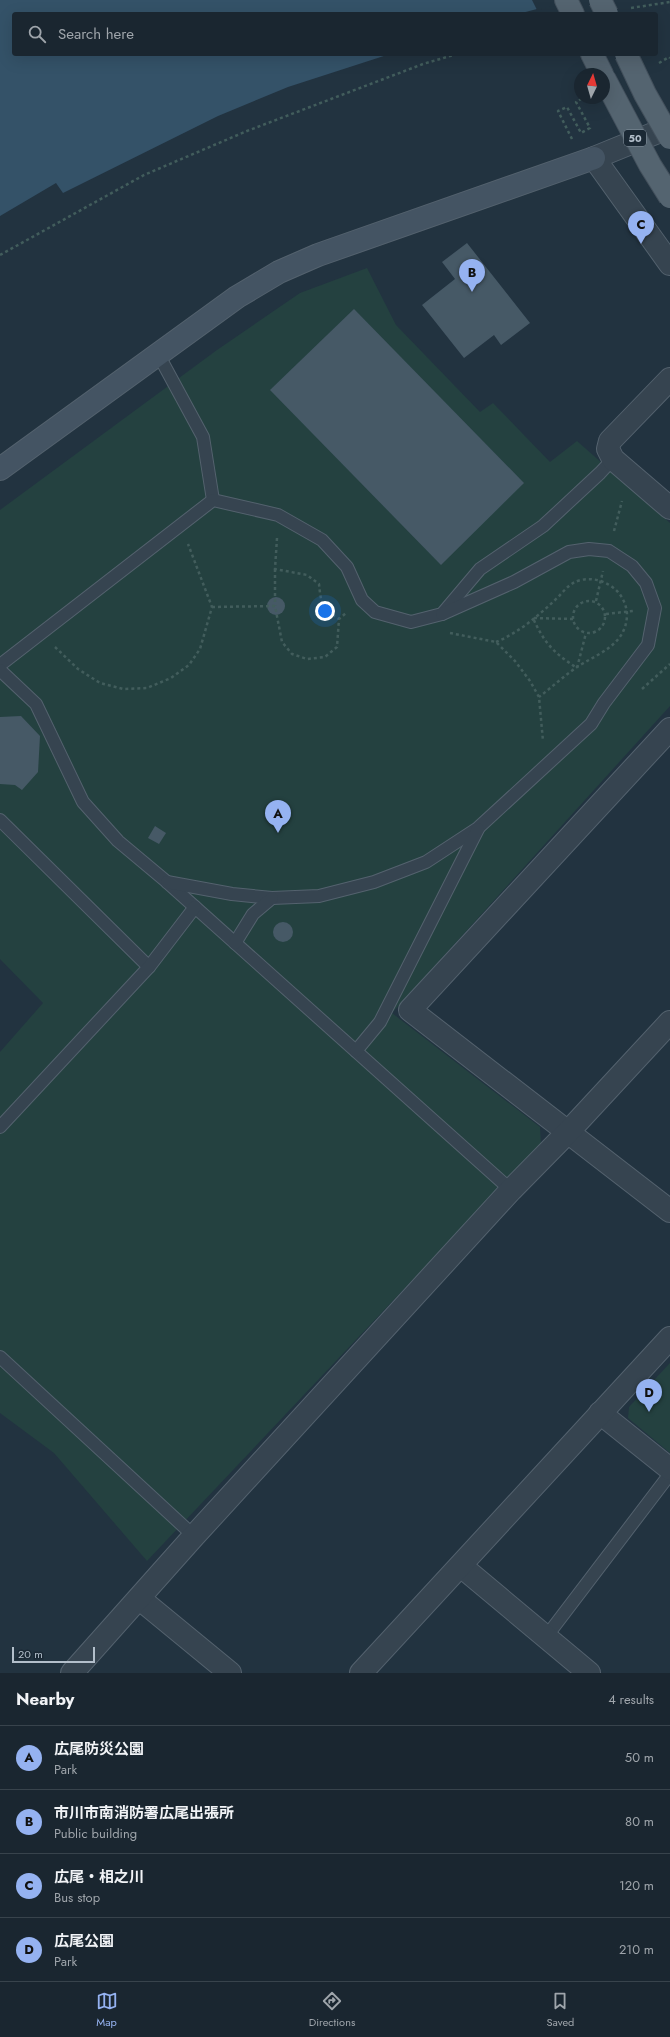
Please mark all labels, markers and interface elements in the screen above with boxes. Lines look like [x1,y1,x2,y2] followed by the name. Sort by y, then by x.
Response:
[12,12,658,56] search box
[26,23,48,45] icon: search
[58,23,134,45] text: Search here
[574,68,610,104] north arrow
[624,130,646,146] road number: 50
[628,211,654,244] pin: C
[459,259,485,292] pin: B
[315,601,335,621] your location
[265,800,291,833] pin: A
[636,1379,662,1412] pin: D
[12,1645,95,1664] scale bar
[18,1646,43,1662] text: 20 m
[16,1687,74,1711] text: Nearby
[608,1690,654,1709] text: 4 results
[54,1738,144,1760] text: 広尾防災公園
[24,1748,34,1767] text: A
[625,1748,654,1767] text: 50 m
[54,1760,77,1779] text: Park
[54,1802,234,1824] text: 市川市南消防署広尾出張所
[25,1812,33,1831] text: B
[625,1812,654,1831] text: 80 m
[54,1824,137,1843] text: Public building
[54,1866,144,1888] text: 広尾・相之川
[24,1876,34,1895] text: C
[619,1876,654,1895] text: 120 m
[54,1888,100,1907] text: Bus stop
[54,1930,114,1952] text: 広尾公園
[24,1940,34,1959] text: D
[619,1940,654,1959] text: 210 m
[54,1952,77,1971] text: Park
[96,1990,118,2030] tab: Map
[309,1990,355,2030] tab: Directions
[547,1990,574,2030] tab: Saved

